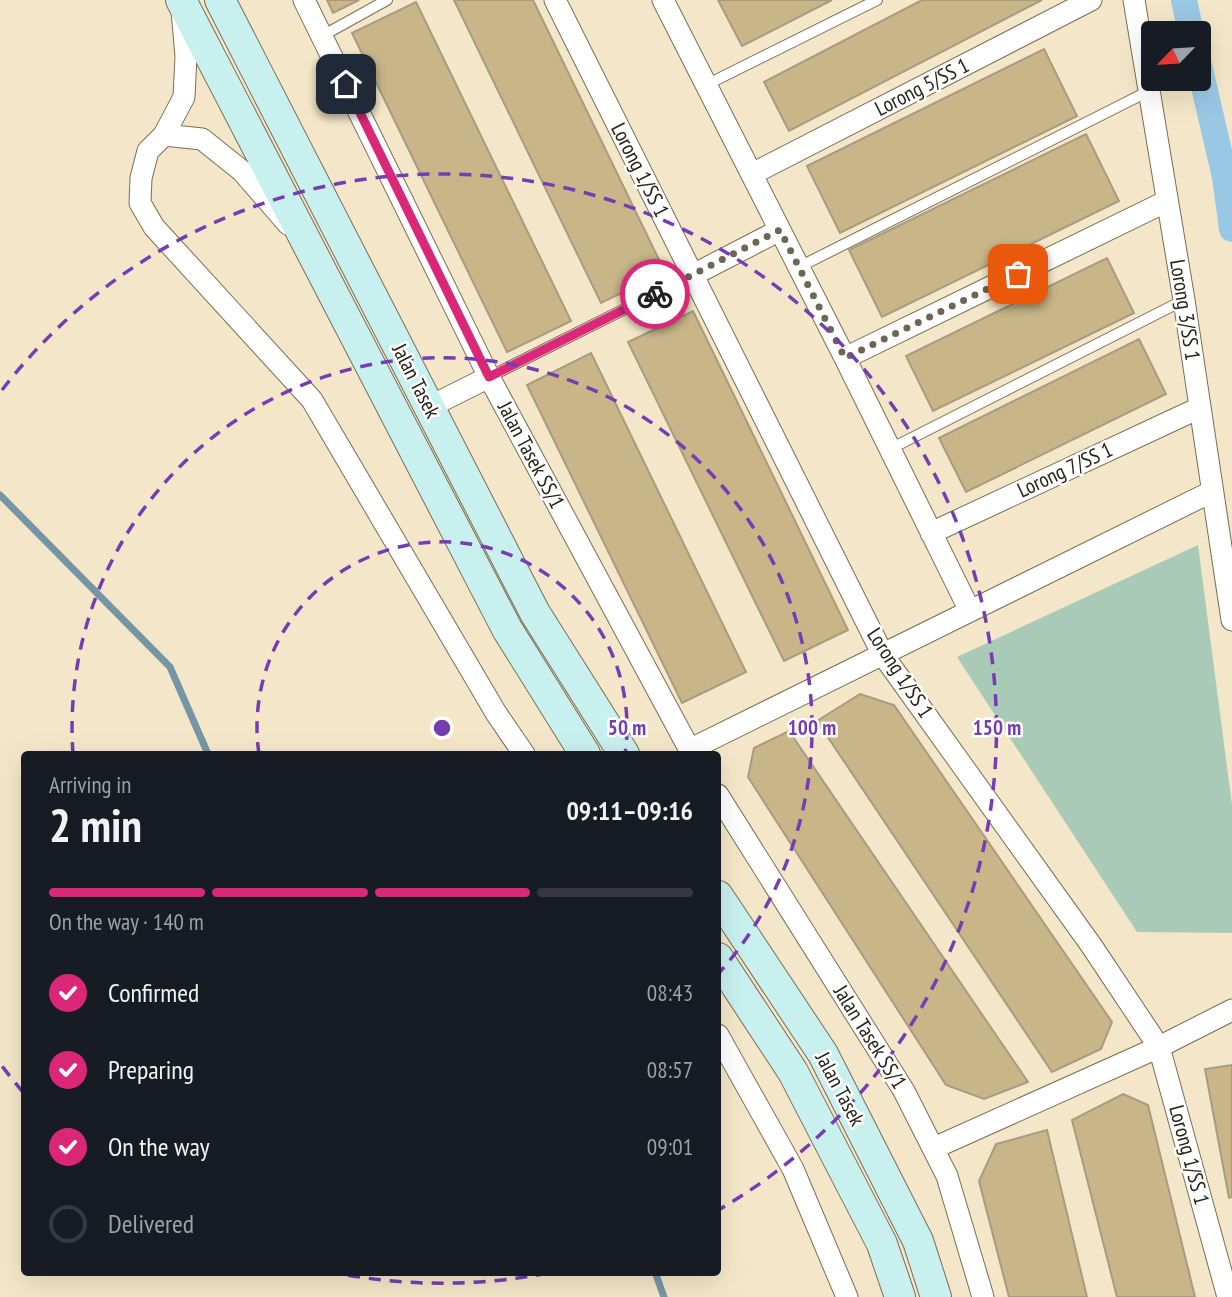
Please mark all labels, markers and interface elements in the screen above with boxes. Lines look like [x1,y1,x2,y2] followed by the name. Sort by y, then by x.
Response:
[1141,21,1211,91] north arrow
[1141,21,1211,91] map controls
[870,51,973,122] street label: Lorong 5/SS 1
[316,54,376,114] pin
[327,65,365,103] icon: home
[605,118,676,221] street label: Lorong 1/SS 1
[988,244,1048,304] pin
[999,255,1037,293] icon: bag
[1164,257,1207,362] street label: Lorong 3/SS 1
[620,259,690,329] courier
[636,275,674,313] icon: bike
[386,338,447,422] street label: Jalan Tasek
[492,396,571,513] street label: Jalan Tasek SS/1
[1013,436,1117,503] street label: Lorong 7/SS 1
[861,623,940,723] street label: Lorong 1/SS 1
[608,714,646,741] text: 50 m
[788,714,836,741] text: 100 m
[973,714,1021,741] text: 150 m
[430,716,454,740] centre of rings
[49,770,131,799] text: Arriving in
[566,794,693,827] text: 09:11–09:16
[49,795,142,855] text: 2 min
[49,907,204,936] text: On the way · 140 m
[49,974,87,1012] icon: check
[108,976,199,1009] text: Confirmed
[647,978,693,1007] text: 08:43
[828,980,912,1094] street label: Jalan Tasek SS/1
[810,1048,870,1130] street label: Jalan Tasek
[49,1051,87,1089] icon: check
[108,1053,194,1086] text: Preparing
[647,1055,693,1084] text: 08:57
[1163,1102,1216,1208] street label: Lorong 1/SS 1
[49,1128,87,1166] icon: check
[108,1130,210,1163] text: On the way
[647,1132,693,1161] text: 09:01
[108,1207,194,1240] text: Delivered

